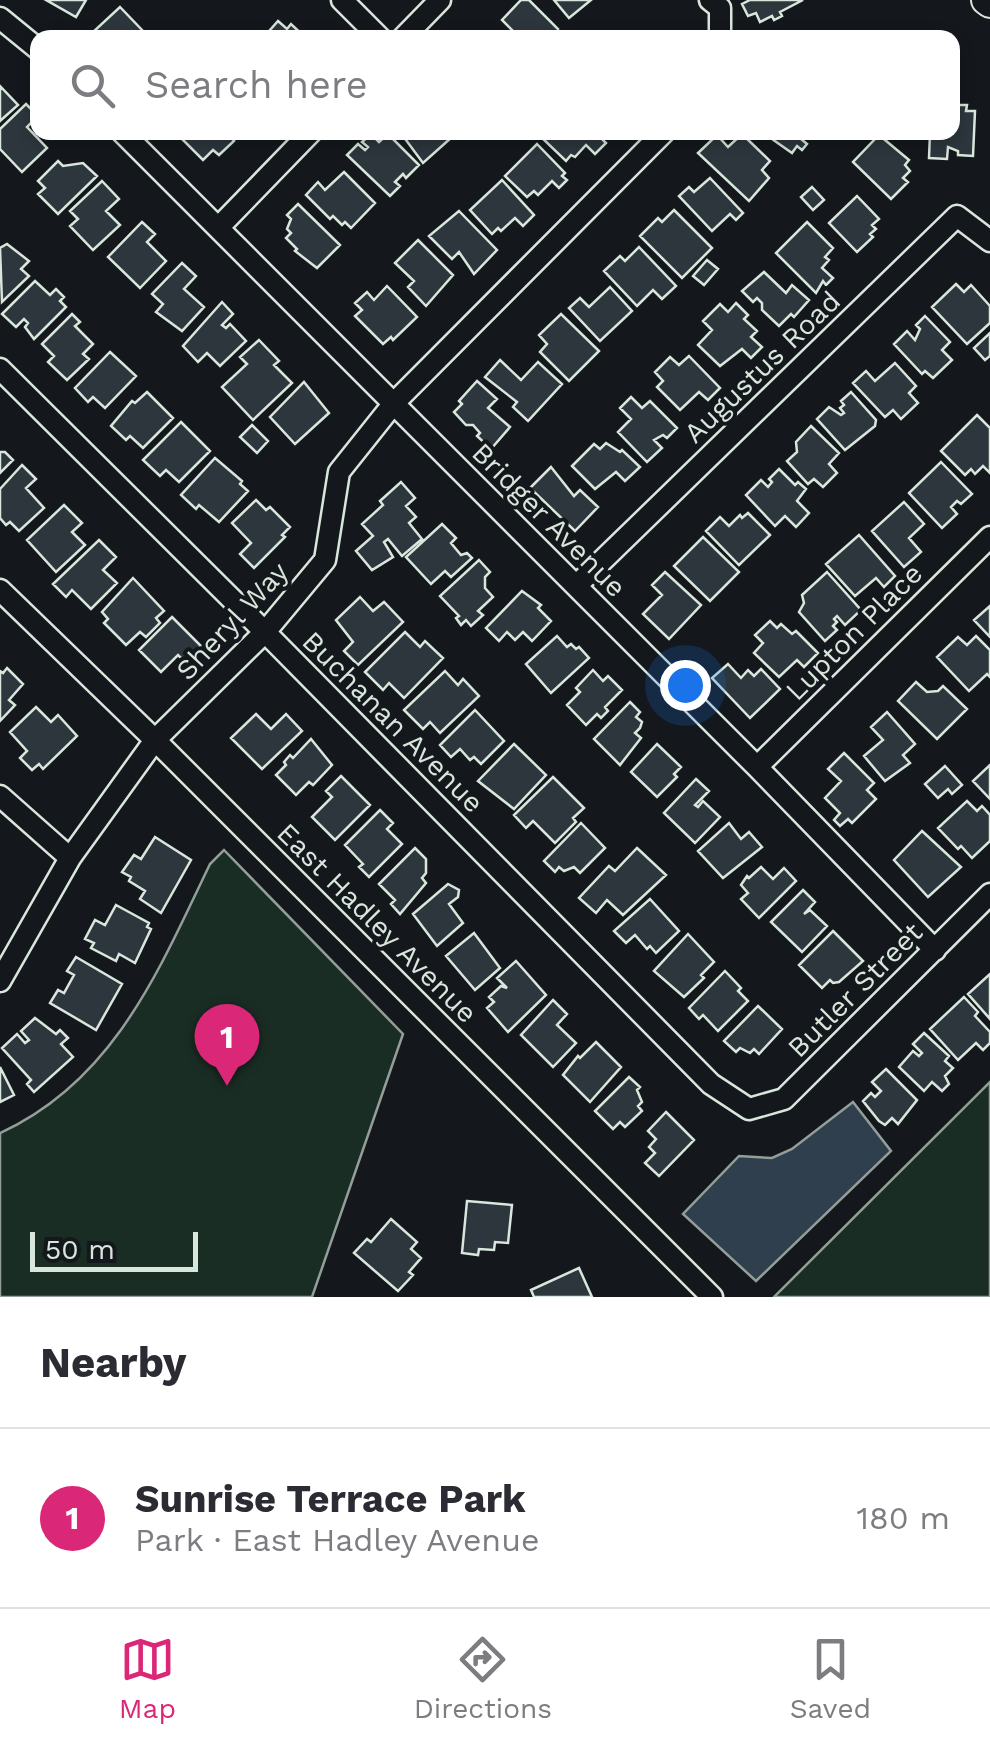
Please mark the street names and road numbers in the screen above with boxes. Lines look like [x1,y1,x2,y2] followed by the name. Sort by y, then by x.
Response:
[677,284,847,450] street label: Augustus Road
[465,436,633,604] street label: Bridger Avenue
[169,555,295,687] street label: Sheryl Way
[779,557,929,707] street label: Lupton Place
[296,625,490,819] street label: Buchanan Avenue
[270,816,484,1030] street label: East Hadley Avenue
[781,916,929,1064] street label: Butler Street

